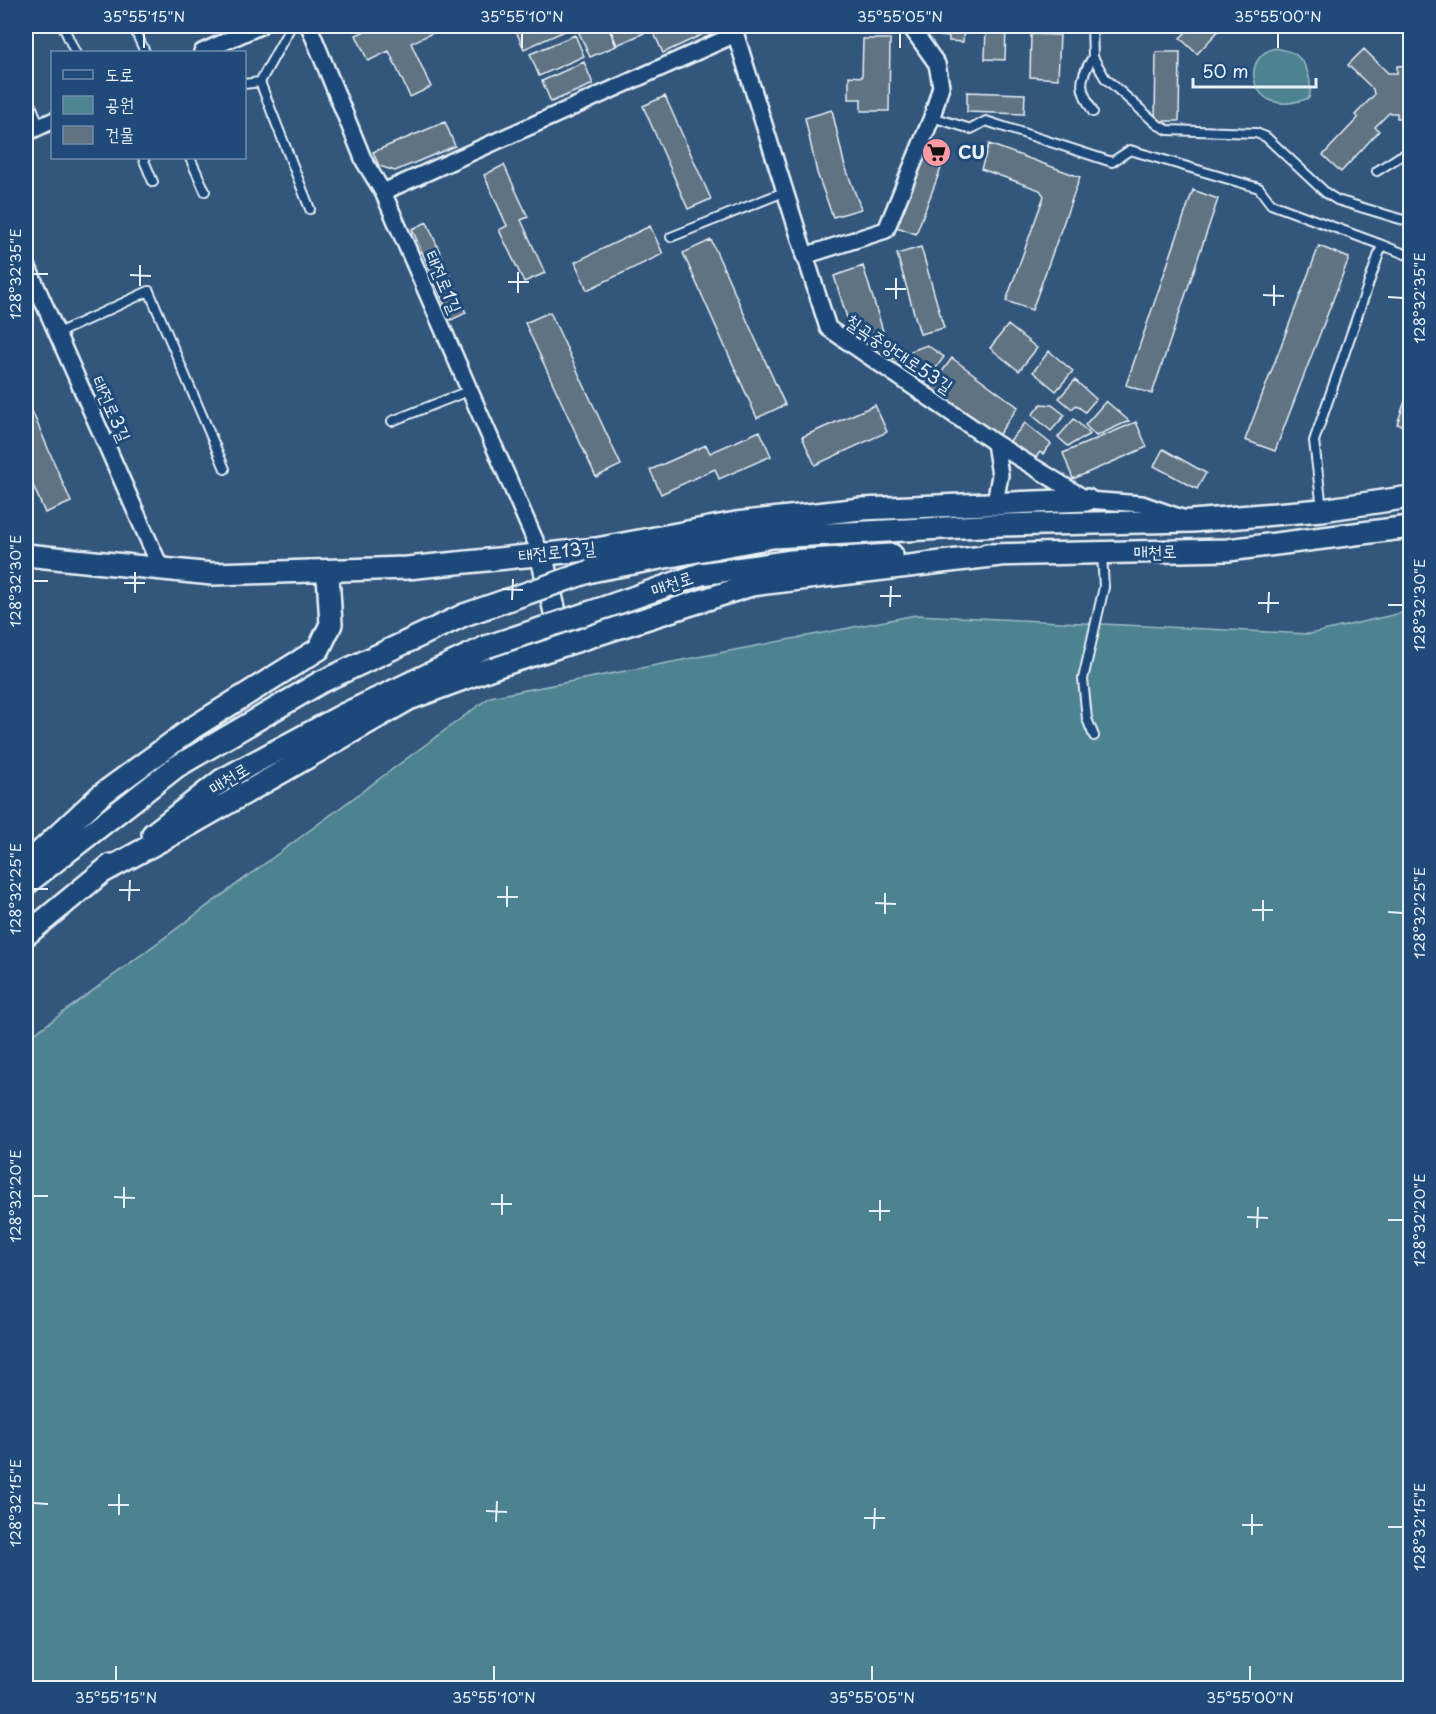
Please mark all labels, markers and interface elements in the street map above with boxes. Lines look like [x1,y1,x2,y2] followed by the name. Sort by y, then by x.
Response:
[103,4,185,27] text: 35°55'15"N
[480,4,564,27] text: 35°55'10"N
[857,4,943,27] text: 35°55'05"N
[1234,4,1322,27] text: 35°55'00"N
[51,51,246,159] legend
[1193,51,1316,89] scale bar
[1202,57,1249,84] text: 50 m
[105,60,134,87] text: 도로
[105,90,134,117] text: 공원
[105,120,134,147] text: 건물
[921,137,953,169] supermarket icon: CU
[958,138,985,165] place label: CU
[3,228,26,320] text: 128°32'35"E
[419,246,470,318] street label: 태전로1길
[1407,252,1430,344] text: 128°32'35"E
[841,307,959,399] street label: 칠곡중앙대로53길
[86,371,139,446] street label: 태전로3길
[517,533,598,568] street label: 태전로13길
[3,535,26,627] text: 128°32'30"E
[1133,537,1177,564] street label: 매천로
[1407,559,1430,651] text: 128°32'30"E
[647,563,696,602] street label: 매천로
[203,755,254,801] street label: 매천로
[3,843,26,935] text: 128°32'25"E
[1407,867,1430,959] text: 128°32'25"E
[3,1149,26,1243] text: 128°32'20"E
[1407,1173,1430,1267] text: 128°32'20"E
[3,1459,26,1547] text: 128°32'15"E
[1407,1483,1430,1571] text: 128°32'15"E
[75,1685,157,1708] text: 35°55'15"N
[452,1685,536,1708] text: 35°55'10"N
[829,1685,915,1708] text: 35°55'05"N
[1206,1685,1294,1708] text: 35°55'00"N

